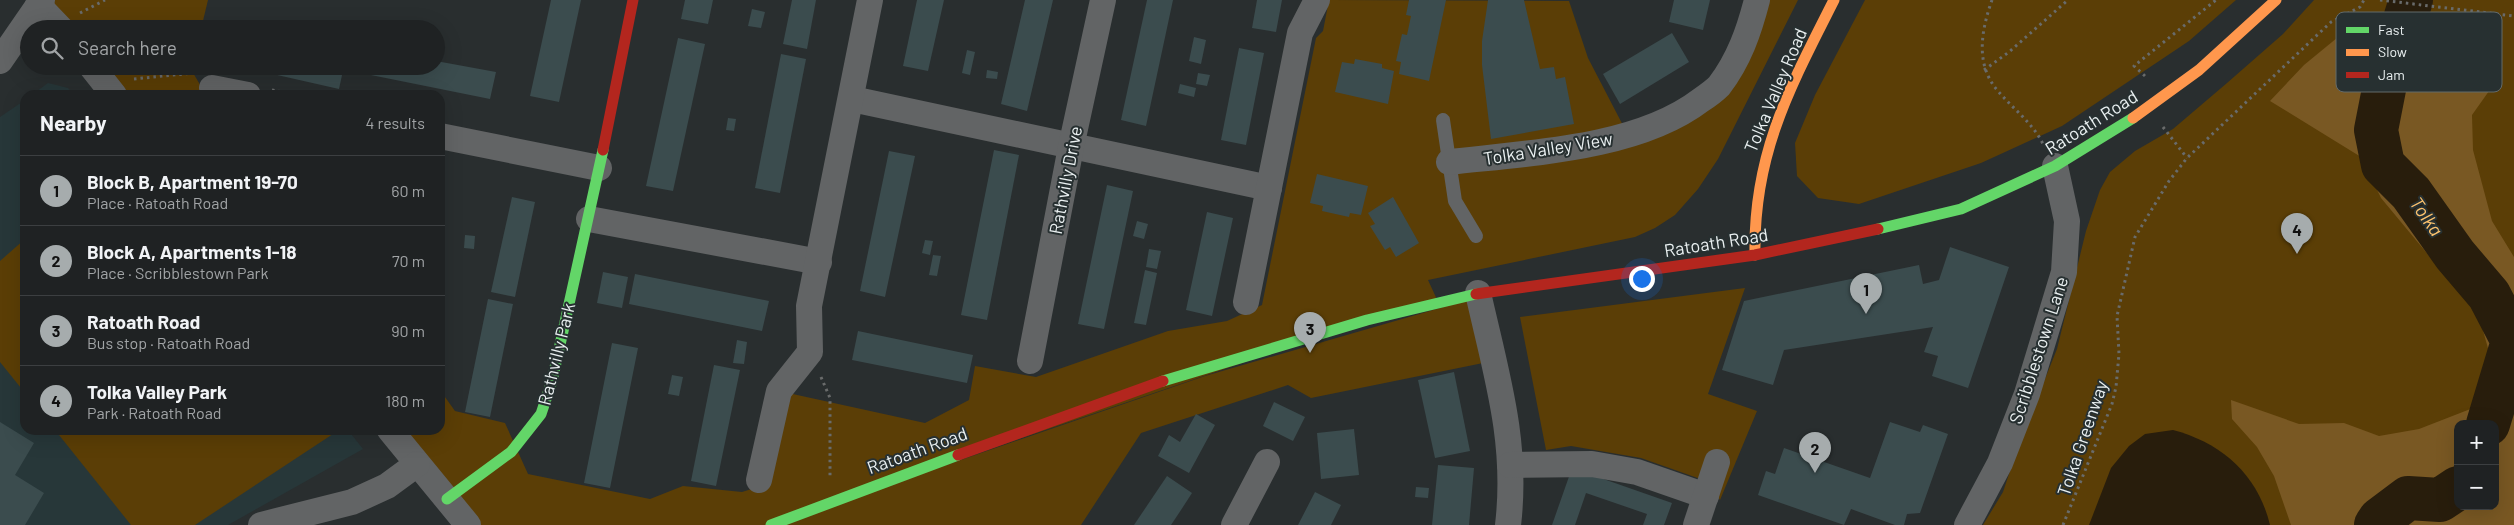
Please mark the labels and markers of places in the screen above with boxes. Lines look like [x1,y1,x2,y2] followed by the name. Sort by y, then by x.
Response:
[2281,213,2313,254] pin: 4
[1850,273,1882,314] pin: 1
[1294,312,1326,353] pin: 3
[1799,432,1831,473] pin: 2

